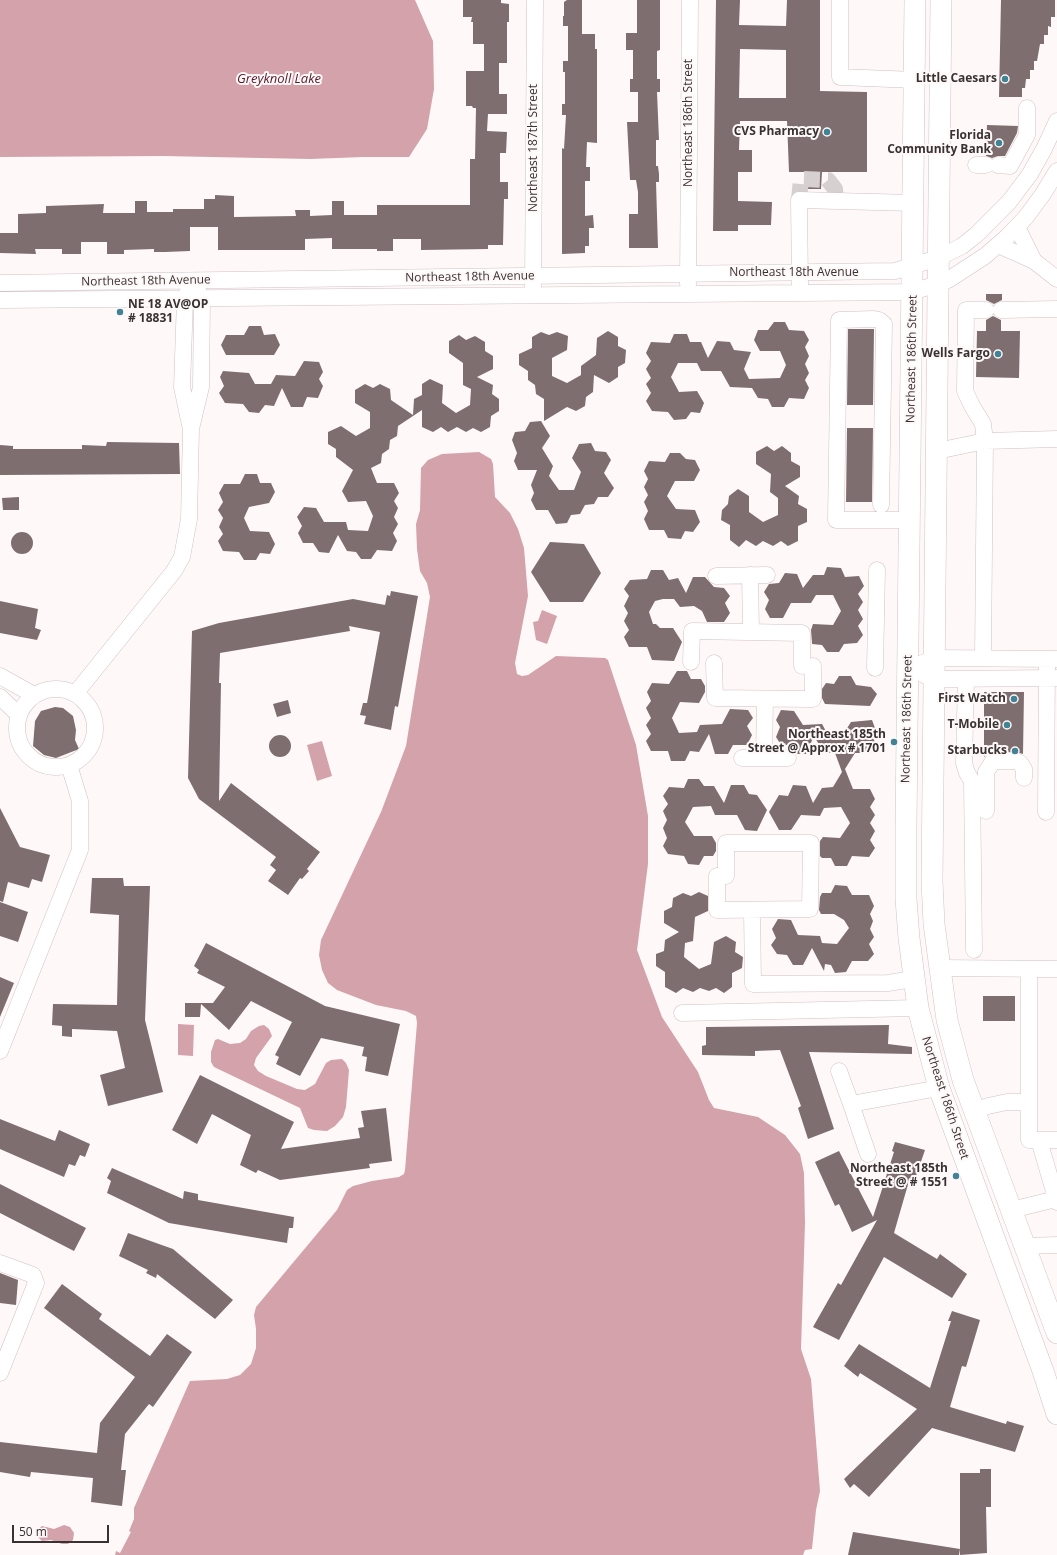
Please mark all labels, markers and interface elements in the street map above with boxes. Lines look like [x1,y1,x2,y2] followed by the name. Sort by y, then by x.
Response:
[682,59,696,187] street label: Northeast 186th Street
[237,71,321,87] water label: Greyknoll Lake
[916,72,997,86] place label: Little Caesars
[1000,74,1010,84] marker: Little Caesars
[527,84,541,212] street label: Northeast 187th Street
[734,125,819,139] place label: CVS Pharmacy
[822,127,832,137] marker: CVS Pharmacy
[887,129,991,157] place label: Florida Community Bank
[994,138,1004,148] marker: Florida Community Bank
[729,266,859,280] street label: Northeast 18th Avenue
[405,269,535,285] street label: Northeast 18th Avenue
[81,273,211,289] street label: Northeast 18th Avenue
[904,295,920,423] street label: Northeast 186th Street
[128,298,208,326] place label: NE 18 AV@OP # 18831
[115,307,125,317] marker: NE 18 AV@OP # 18831
[921,347,990,361] place label: Wells Fargo
[993,349,1003,359] marker: Wells Fargo
[899,655,915,783] street label: Northeast 186th Street
[938,692,1006,706] place label: First Watch
[1009,694,1019,704] marker: First Watch
[947,718,999,732] place label: T-Mobile
[1002,720,1012,730] marker: T-Mobile
[748,728,886,756] place label: Northeast 185th Street @ Approx # 1701
[889,737,899,747] marker: Northeast 185th Street @ Approx # 1701
[947,744,1007,758] place label: Starbucks
[1010,746,1020,756] marker: Starbucks
[918,1035,972,1161] street label: Northeast 186th Street
[850,1162,948,1190] place label: Northeast 185th Street @ # 1551
[951,1171,961,1181] marker: Northeast 185th Street @ # 1551
[14,1517,111,1543] scale bar
[19,1523,47,1540] text: 50 m

